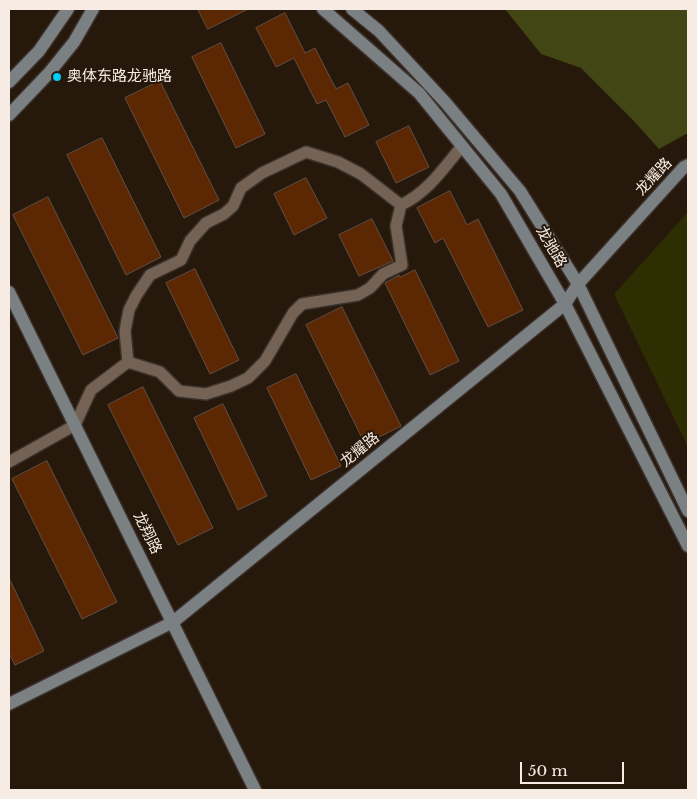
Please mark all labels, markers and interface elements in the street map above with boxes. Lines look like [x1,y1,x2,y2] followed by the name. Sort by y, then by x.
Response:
[67,68,172,86] place label: 奥体东路龙驰路
[51,71,63,83] marker: 奥体东路龙驰路
[632,154,676,200] street label: 龙耀路
[532,223,570,271] street label: 龙驰路
[337,429,383,471] street label: 龙耀路
[129,509,165,557] street label: 龙翔路
[522,752,626,784] scale bar
[528,761,568,780] text: 50 m

